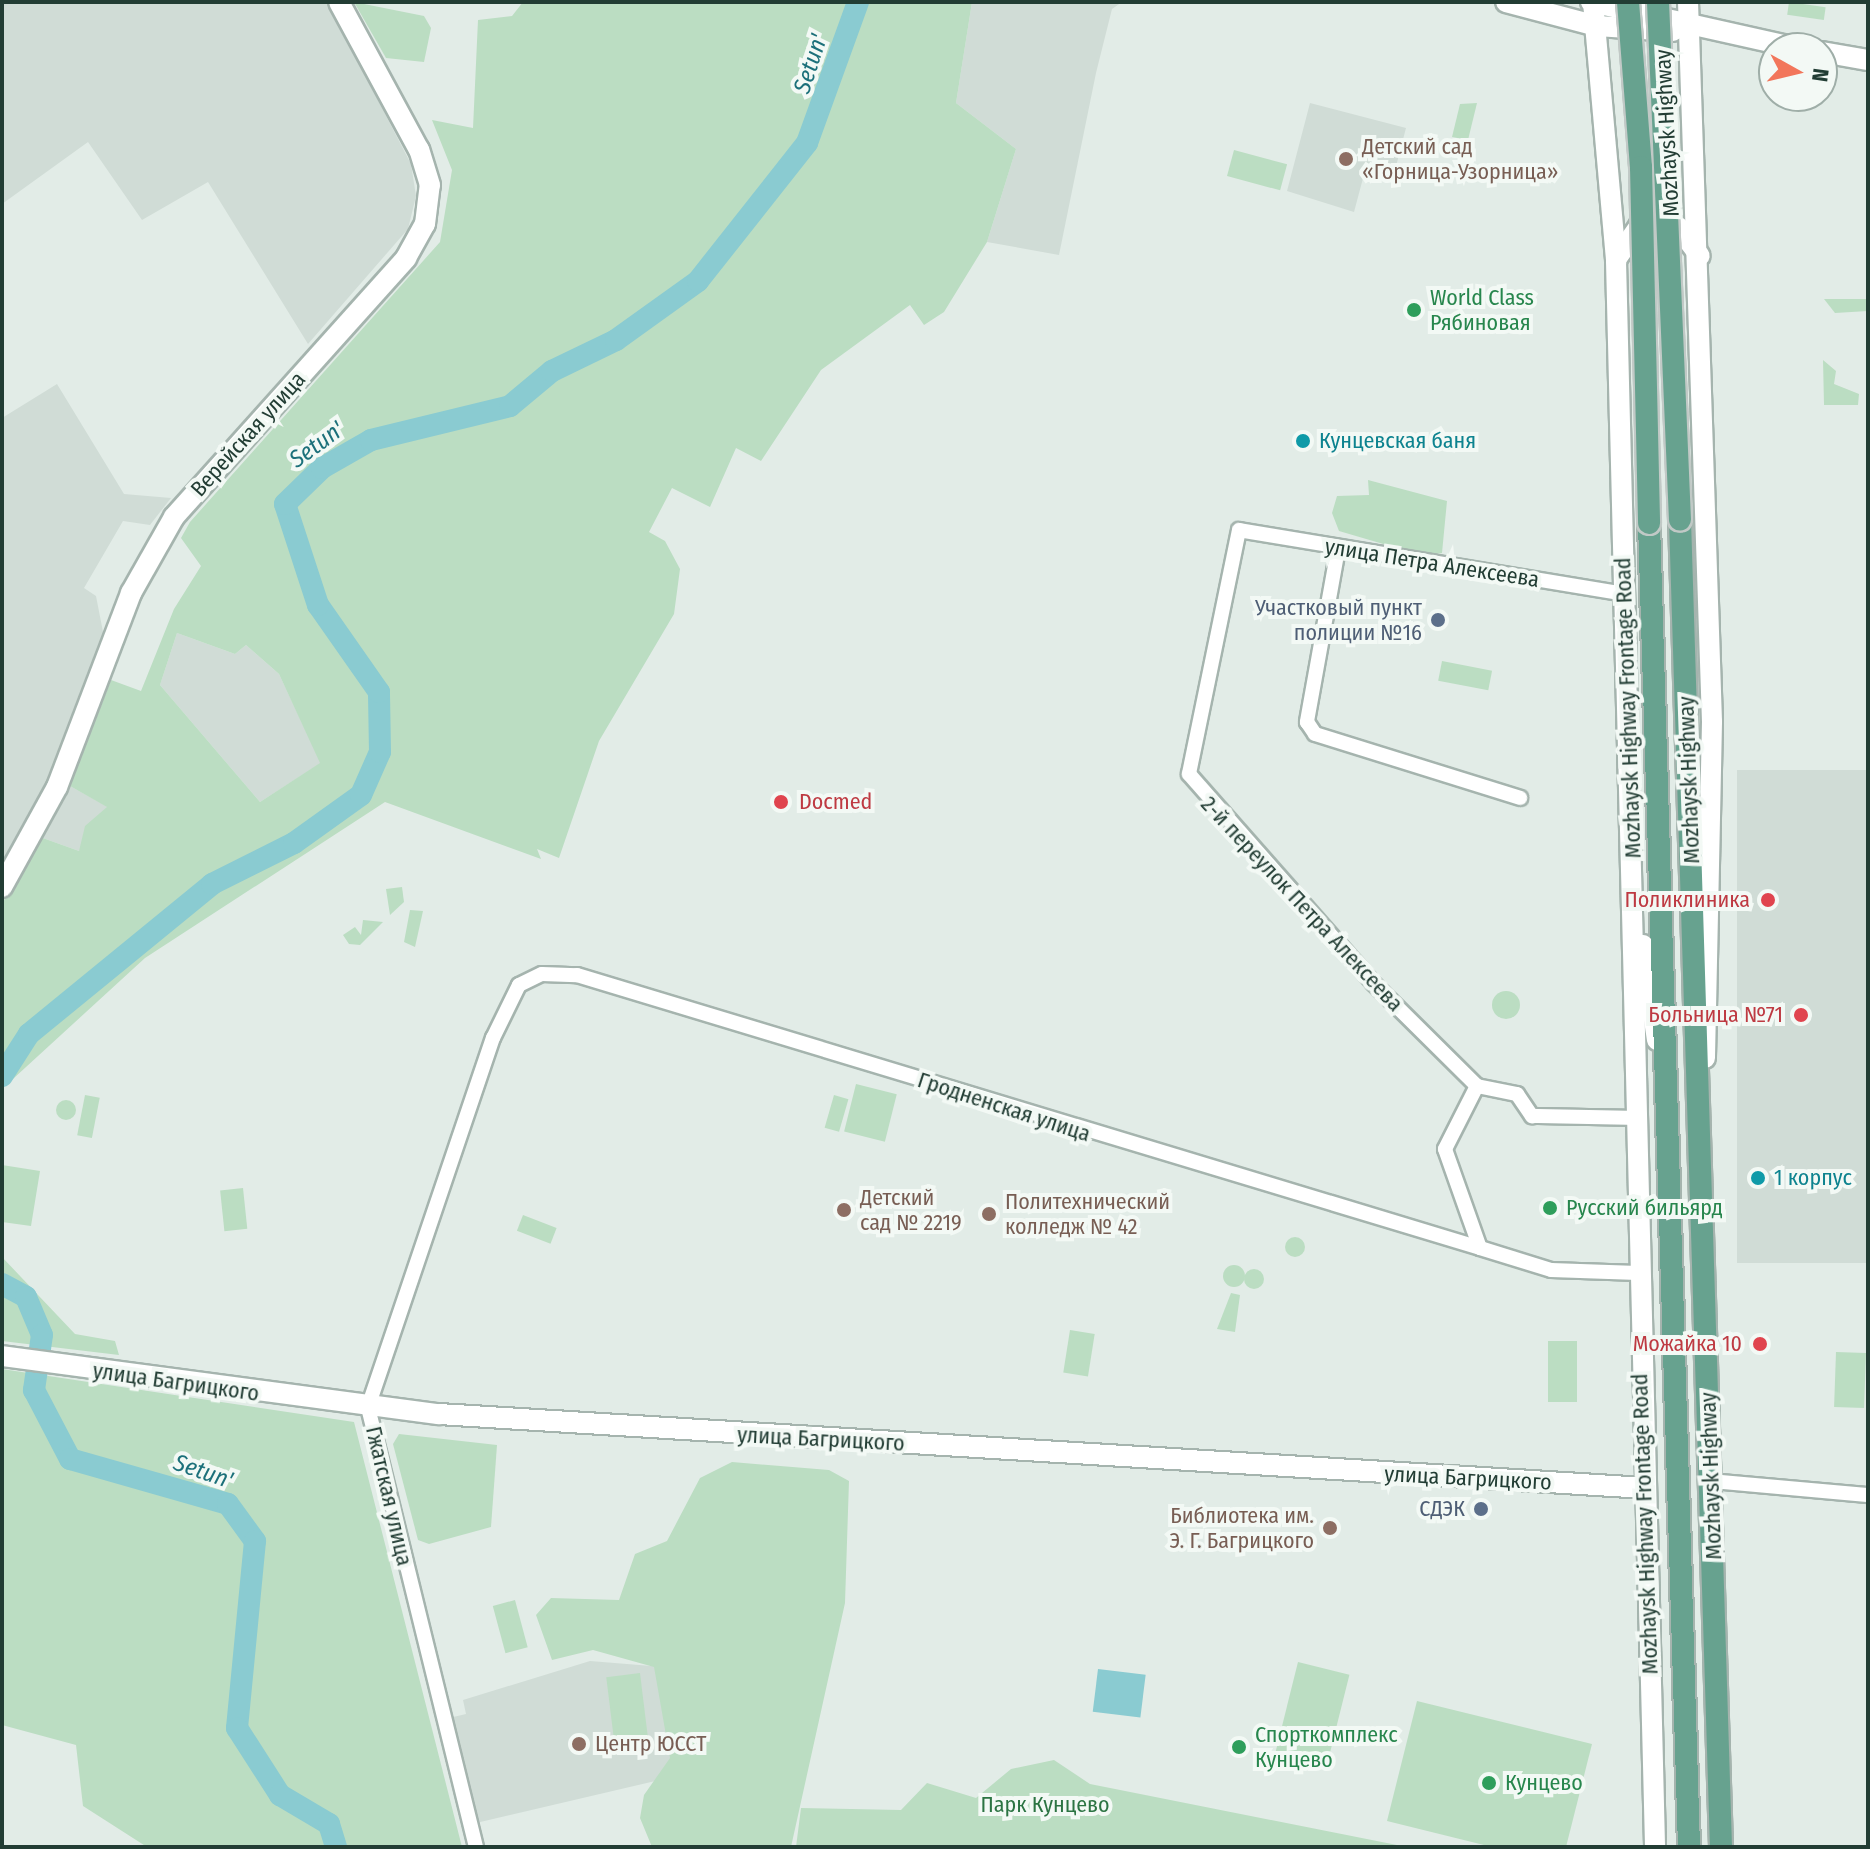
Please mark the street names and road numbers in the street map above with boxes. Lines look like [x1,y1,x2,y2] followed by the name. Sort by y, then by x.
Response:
[1649,49,1685,217] street label: Mozhaysk Highway
[185,366,311,502] street label: Верейская улица
[1323,533,1541,593] street label: улица Петра Алексеева
[1610,557,1646,859] street label: Mozhaysk Highway Frontage Road
[1673,696,1705,864] street label: Mozhaysk Highway
[1196,791,1408,1017] street label: 2-й переулок Петра Алексеева
[914,1067,1094,1147] street label: Гродненская улица
[91,1357,261,1407] street label: улица Багрицкого
[1627,1373,1663,1675] street label: Mozhaysk Highway Frontage Road
[1695,1392,1727,1560] street label: Mozhaysk Highway
[737,1421,905,1457] street label: улица Багрицкого
[360,1424,418,1568] street label: Гжатская улица
[1384,1460,1552,1496] street label: улица Багрицкого

